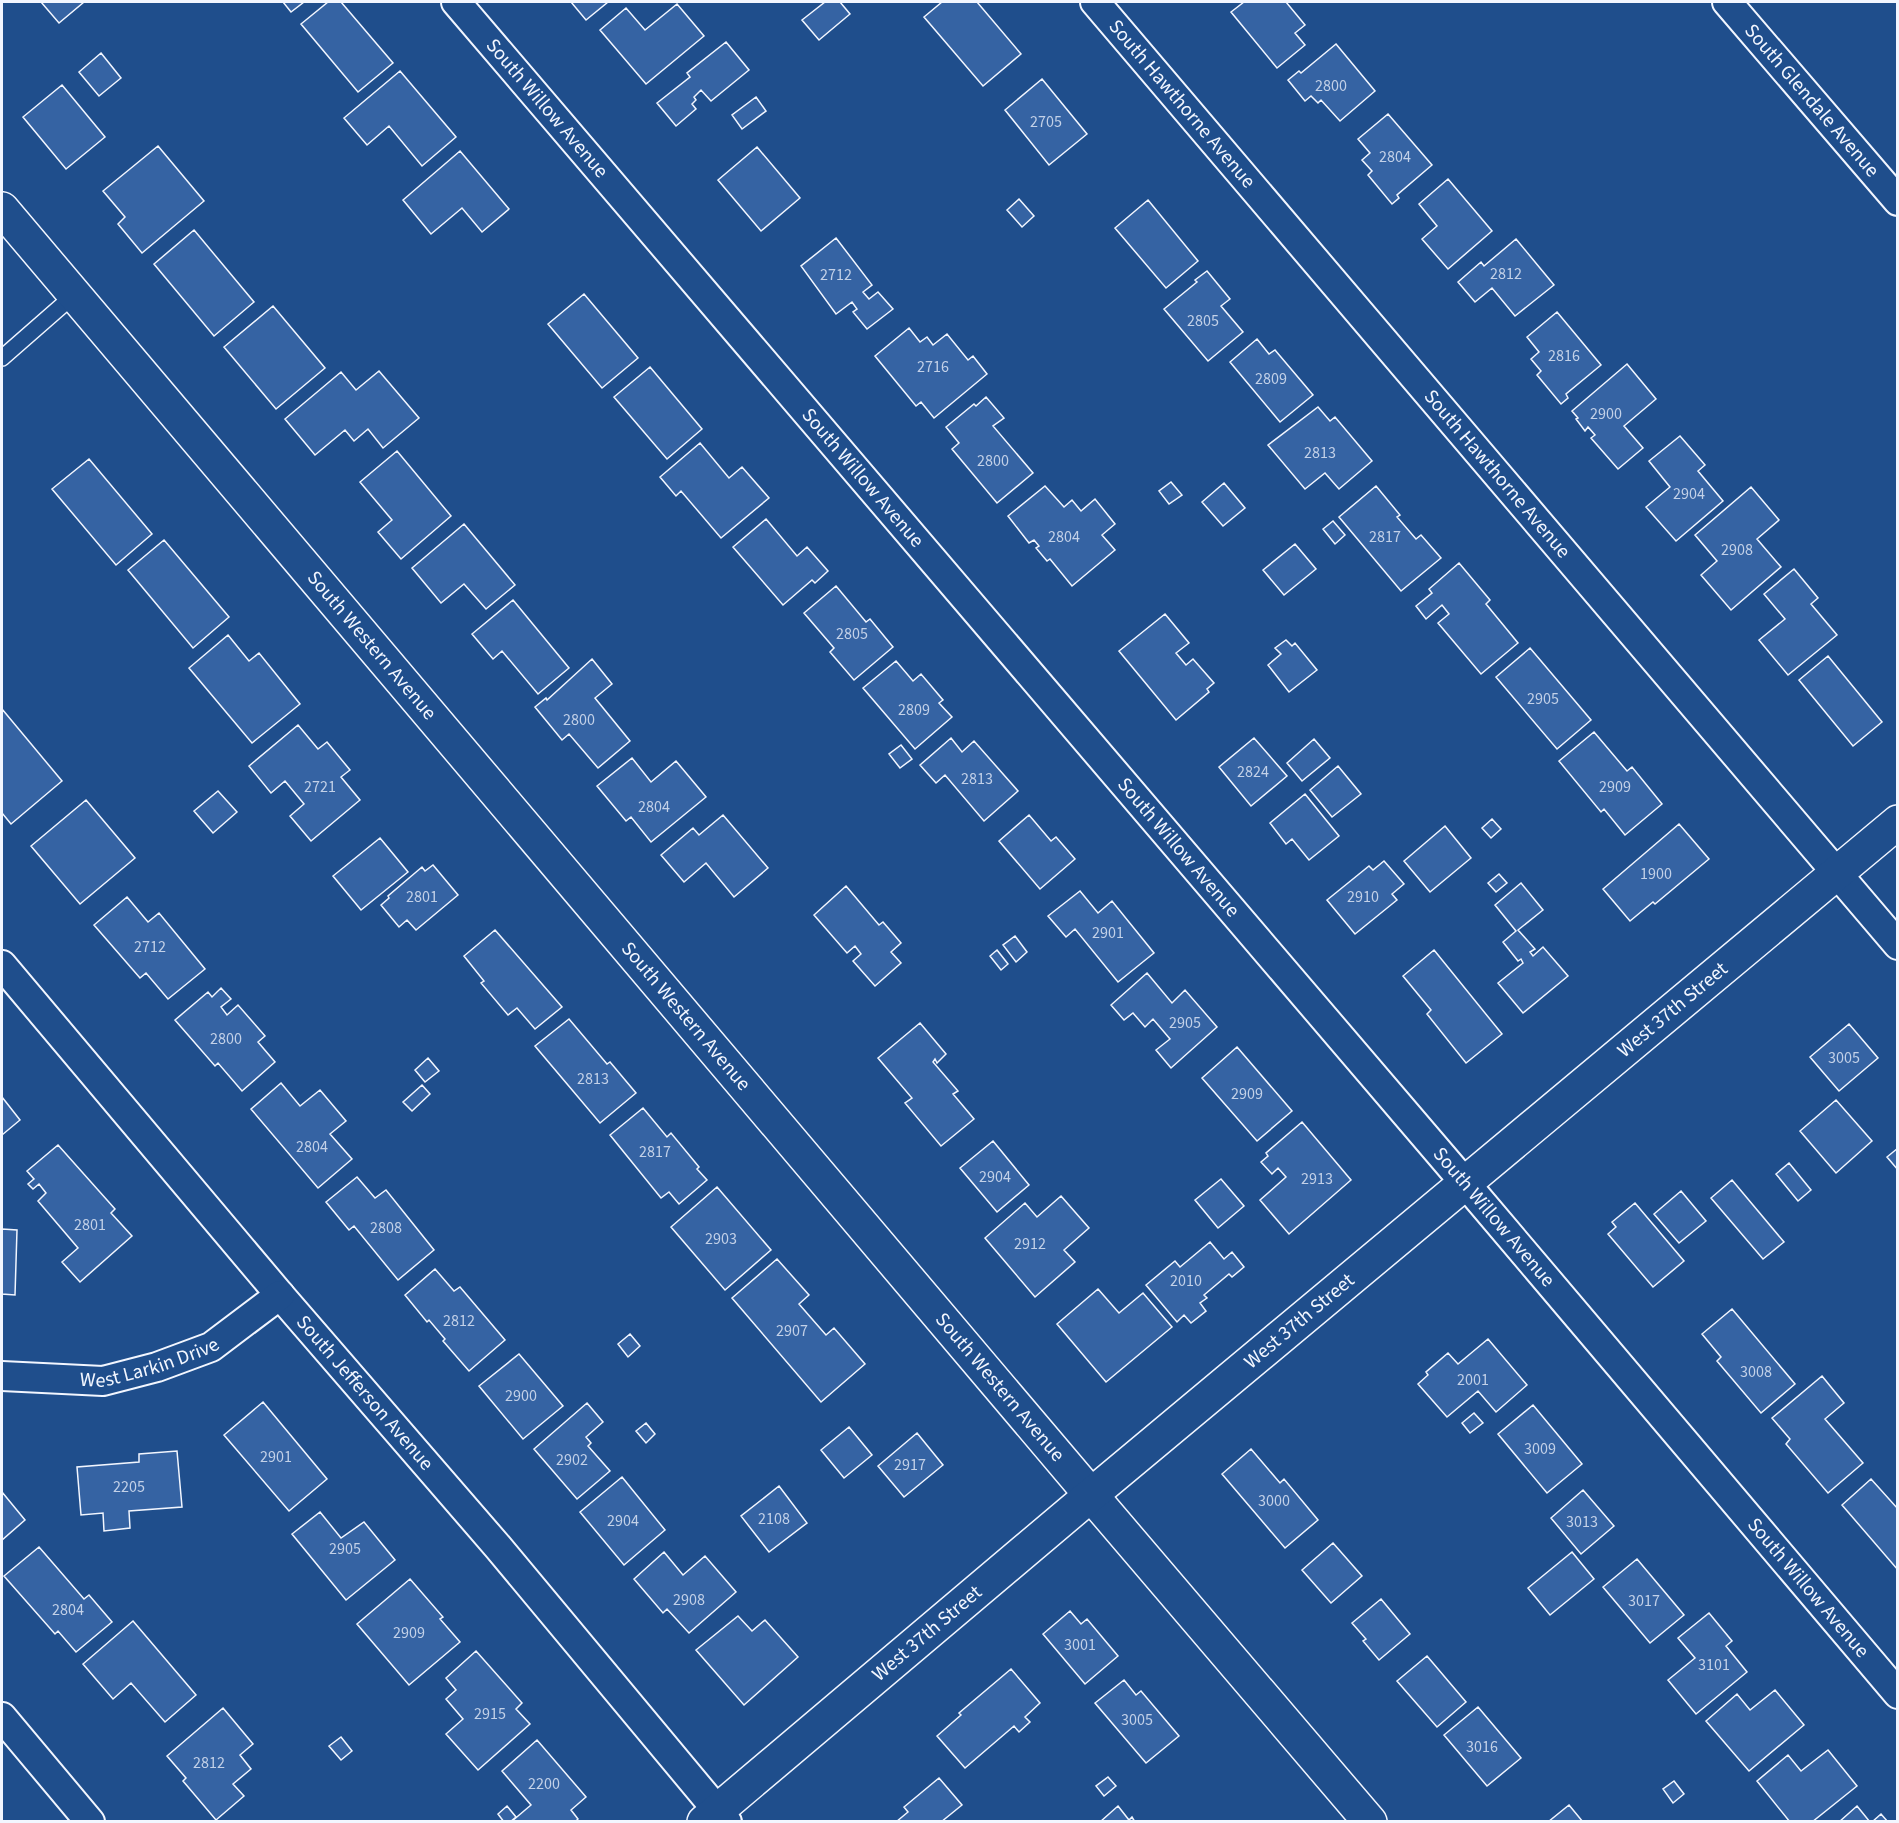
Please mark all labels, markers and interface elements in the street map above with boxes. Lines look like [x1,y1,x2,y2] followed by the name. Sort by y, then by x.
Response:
[1102,14,1262,194] street label: South Hawthorne Avenue
[1738,18,1886,183] street label: South Glendale Avenue
[479,33,615,184] street label: South Willow Avenue
[1315,75,1347,97] house number: 2800
[1030,111,1062,133] house number: 2705
[1379,146,1411,168] house number: 2804
[1490,263,1522,285] house number: 2812
[820,264,852,286] house number: 2712
[1187,310,1219,332] house number: 2805
[1548,345,1580,367] house number: 2816
[917,356,949,378] house number: 2716
[1255,368,1287,390] house number: 2809
[1417,384,1577,565] street label: South Hawthorne Avenue
[795,402,930,554] street label: South Willow Avenue
[1590,403,1622,425] house number: 2900
[1304,442,1336,464] house number: 2813
[977,450,1009,472] house number: 2800
[1673,483,1705,505] house number: 2904
[1048,526,1080,548] house number: 2804
[1369,526,1401,548] house number: 2817
[1721,539,1753,561] house number: 2908
[300,565,443,726] street label: South Western Avenue
[836,623,868,645] house number: 2805
[1527,688,1559,710] house number: 2905
[898,699,930,721] house number: 2809
[563,709,595,731] house number: 2800
[1237,761,1269,783] house number: 2824
[961,768,993,790] house number: 2813
[1111,772,1246,923] street label: South Willow Avenue
[304,776,336,798] house number: 2721
[1599,776,1631,798] house number: 2909
[638,796,670,818] house number: 2804
[1640,863,1672,885] house number: 1900
[406,886,438,908] house number: 2801
[1347,886,1379,908] house number: 2910
[1092,922,1124,944] house number: 2901
[134,936,166,958] house number: 2712
[614,936,757,1097] street label: South Western Avenue
[1611,955,1734,1064] street label: West 37th Street
[1169,1012,1201,1034] house number: 2905
[210,1028,242,1050] house number: 2800
[1828,1047,1860,1069] house number: 3005
[577,1068,609,1090] house number: 2813
[1231,1083,1263,1105] house number: 2909
[296,1136,328,1158] house number: 2804
[639,1141,671,1163] house number: 2817
[1426,1141,1561,1293] street label: South Willow Avenue
[979,1166,1011,1188] house number: 2904
[1301,1168,1333,1190] house number: 2913
[74,1214,106,1236] house number: 2801
[370,1217,402,1239] house number: 2808
[705,1228,737,1250] house number: 2903
[1014,1233,1046,1255] house number: 2912
[1238,1267,1361,1376] street label: West 37th Street
[1170,1270,1202,1292] house number: 2010
[928,1307,1071,1468] street label: South Western Avenue
[290,1309,440,1477] street label: South Jefferson Avenue
[443,1310,475,1332] house number: 2812
[776,1320,808,1342] house number: 2907
[79,1331,226,1395] street label: West Larkin Drive
[1740,1361,1772,1383] house number: 3008
[1457,1369,1489,1391] house number: 2001
[505,1385,537,1407] house number: 2900
[1524,1438,1556,1460] house number: 3009
[260,1446,292,1468] house number: 2901
[556,1449,588,1471] house number: 2902
[894,1454,926,1476] house number: 2917
[113,1476,145,1498] house number: 2205
[1258,1490,1290,1512] house number: 3000
[758,1508,790,1530] house number: 2108
[607,1510,639,1532] house number: 2904
[1566,1511,1598,1533] house number: 3013
[1741,1512,1876,1664] street label: South Willow Avenue
[329,1538,361,1560] house number: 2905
[866,1579,988,1688] street label: West 37th Street
[673,1589,705,1611] house number: 2908
[1628,1590,1660,1612] house number: 3017
[52,1599,84,1621] house number: 2804
[393,1622,425,1644] house number: 2909
[1064,1634,1096,1656] house number: 3001
[1698,1654,1730,1676] house number: 3101
[474,1703,506,1725] house number: 2915
[1121,1709,1153,1731] house number: 3005
[1466,1736,1498,1758] house number: 3016
[193,1752,225,1774] house number: 2812
[528,1773,560,1795] house number: 2200

